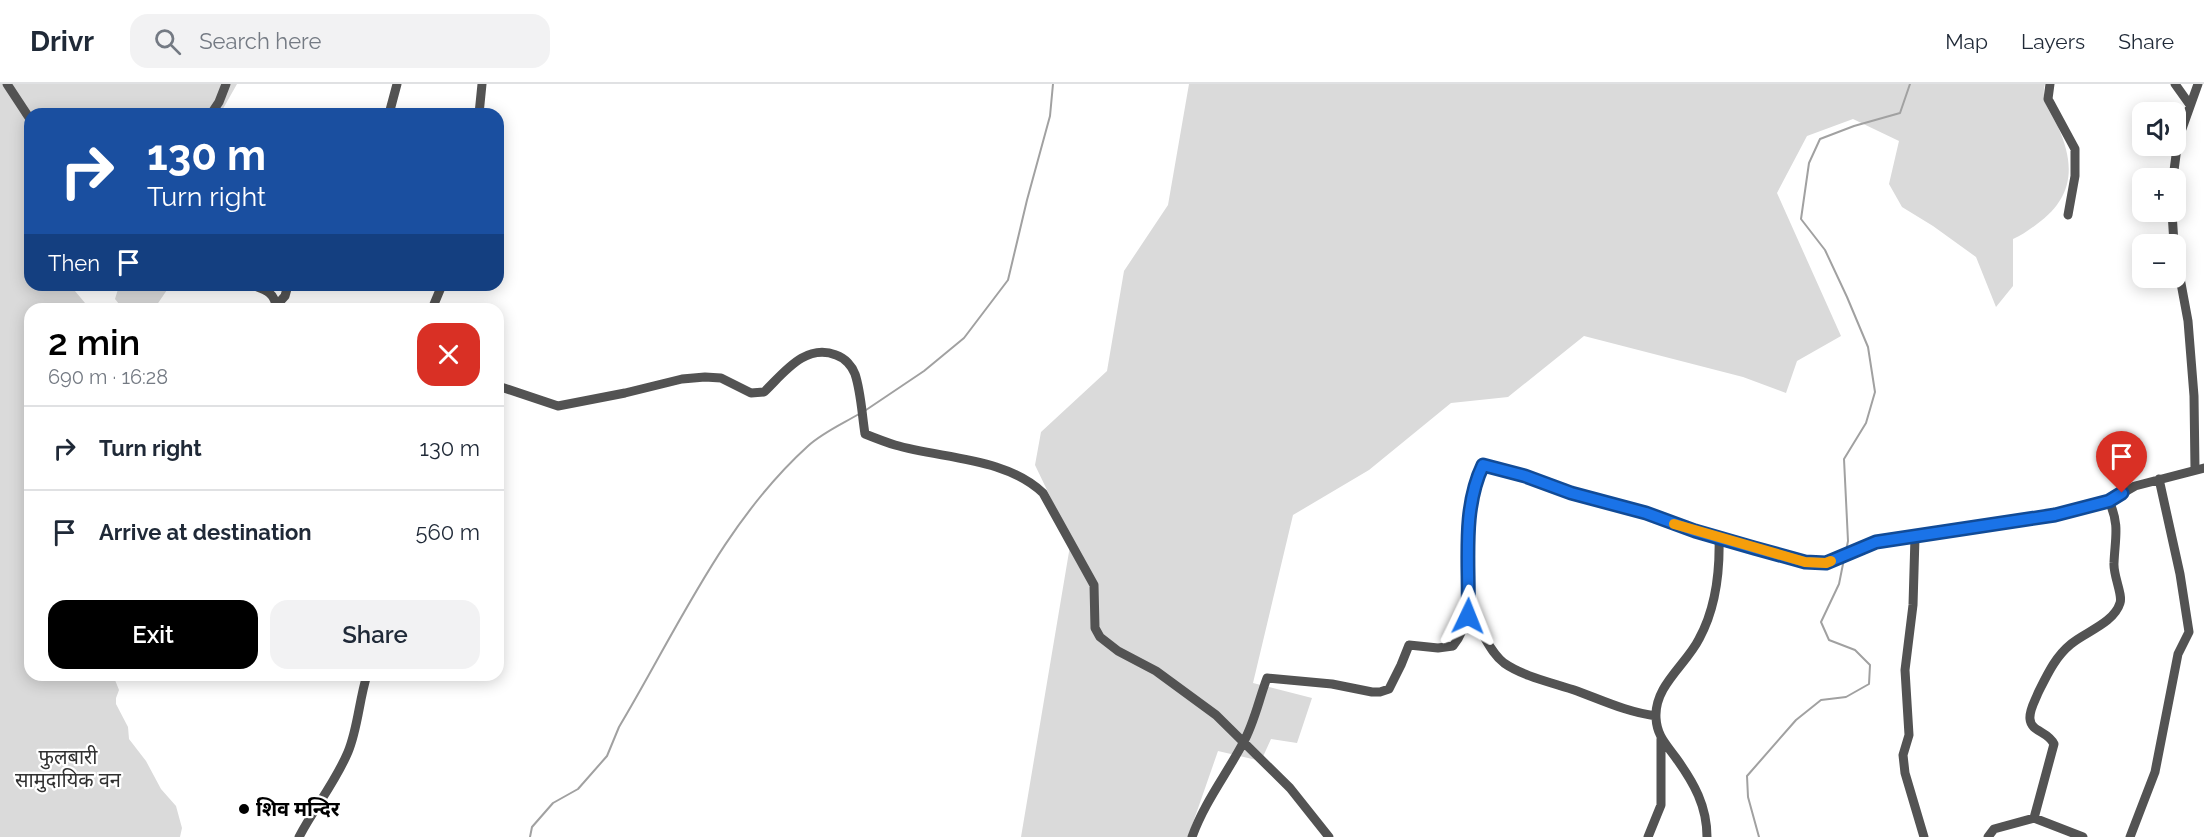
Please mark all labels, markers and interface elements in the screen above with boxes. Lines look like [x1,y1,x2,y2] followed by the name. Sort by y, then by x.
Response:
[130,14,550,68] search box
[30,25,94,58] text: Drivr
[151,25,184,58] icon: search
[199,28,321,54] text: Search here
[1945,29,1988,54] text: Map
[2021,29,2085,54] text: Layers
[2118,29,2174,54] text: Share
[2132,102,2186,288] map controls
[2132,102,2186,156] button: sound
[147,131,266,180] text: 130 m
[48,132,126,210] icon: right
[2132,168,2186,222] button: +
[147,181,266,212] text: Turn right
[2132,234,2186,288] button: −
[112,246,145,279] icon: arrive
[48,250,100,276] text: Then
[48,321,140,363] text: 2 min
[417,323,480,386] button: close
[48,365,168,389] text: 690 m · 16:28
[2096,431,2147,493] pin
[48,432,81,465] icon: right
[99,435,202,461] text: Turn right
[420,435,480,461] text: 130 m
[2105,440,2138,473] icon: arrive
[48,516,81,549] icon: arrive
[99,519,312,545] text: Arrive at destination
[415,519,480,545] text: 560 m
[1436,584,1500,648] position arrow
[48,600,258,669] button: Exit
[270,600,480,669] button: Share
[15,745,122,793] park label: फुलबारी सामुदायिक वन
[256,797,341,821] place label: शिव मन्दिर
[237,802,251,816] marker: शिव मन्दिर

